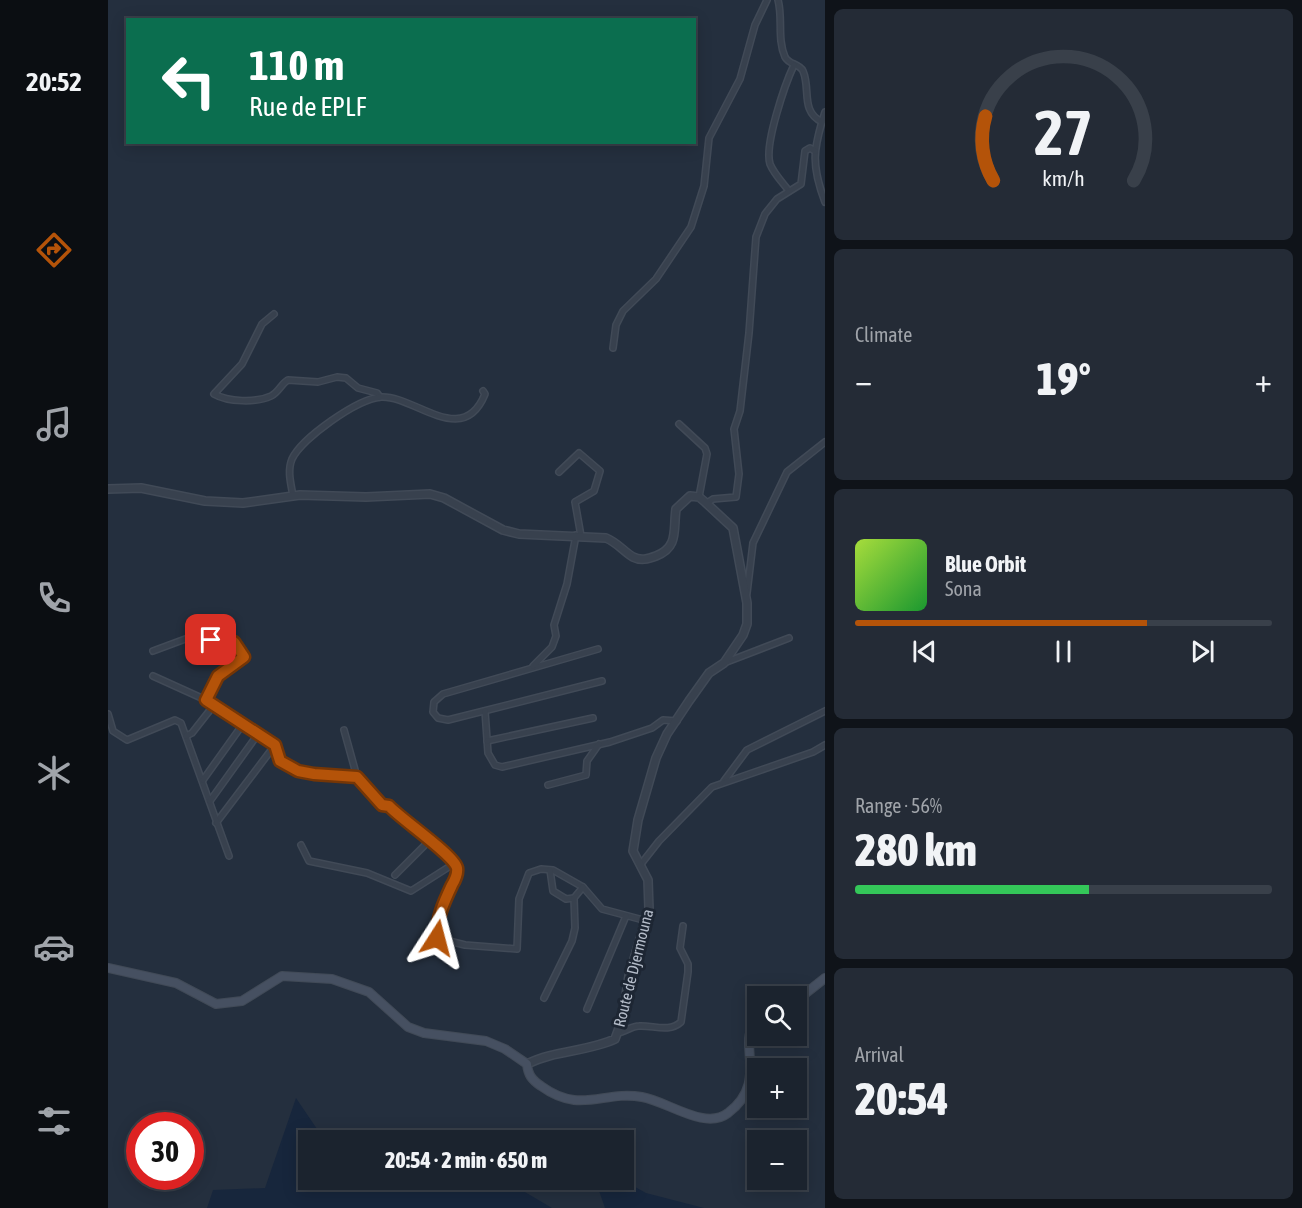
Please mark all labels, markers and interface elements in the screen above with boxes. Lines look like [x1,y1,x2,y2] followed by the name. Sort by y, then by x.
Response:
[249,41,344,89] text: 110 m
[150,42,228,120] icon: left
[26,66,82,97] text: 20:52
[249,91,366,122] text: Rue de EPLF
[1034,98,1093,169] text: 27
[1042,167,1085,192] text: km/h
[33,229,75,271] icon: directions
[855,323,912,346] text: Climate
[1036,353,1091,405] text: 19°
[855,361,872,399] text: −
[1255,361,1272,399] text: +
[33,403,75,445] icon: music
[945,551,1026,577] text: Blue Orbit
[33,577,75,619] icon: phone
[945,577,982,600] text: Sona
[185,614,236,665] pin
[194,623,227,656] icon: arrive
[908,635,941,668] icon: previous
[1047,635,1080,668] icon: pause
[1186,635,1219,668] icon: next
[33,752,75,794] icon: climate
[855,794,942,817] text: Range · 56%
[855,824,977,876] text: 280 km
[405,906,469,970] position arrow
[610,907,657,1029] street label: Route de Djermouna
[33,926,75,968] icon: car
[747,986,807,1190] map controls
[747,986,807,1046] button: search
[855,1043,904,1066] text: Arrival
[747,1058,807,1118] button: +
[855,1073,949,1125] text: 20:54
[33,1100,75,1142] icon: filters
[126,1112,204,1190] speed limit sign: 30
[747,1130,807,1190] button: −
[385,1147,547,1173] text: 20:54 · 2 min · 650 m

